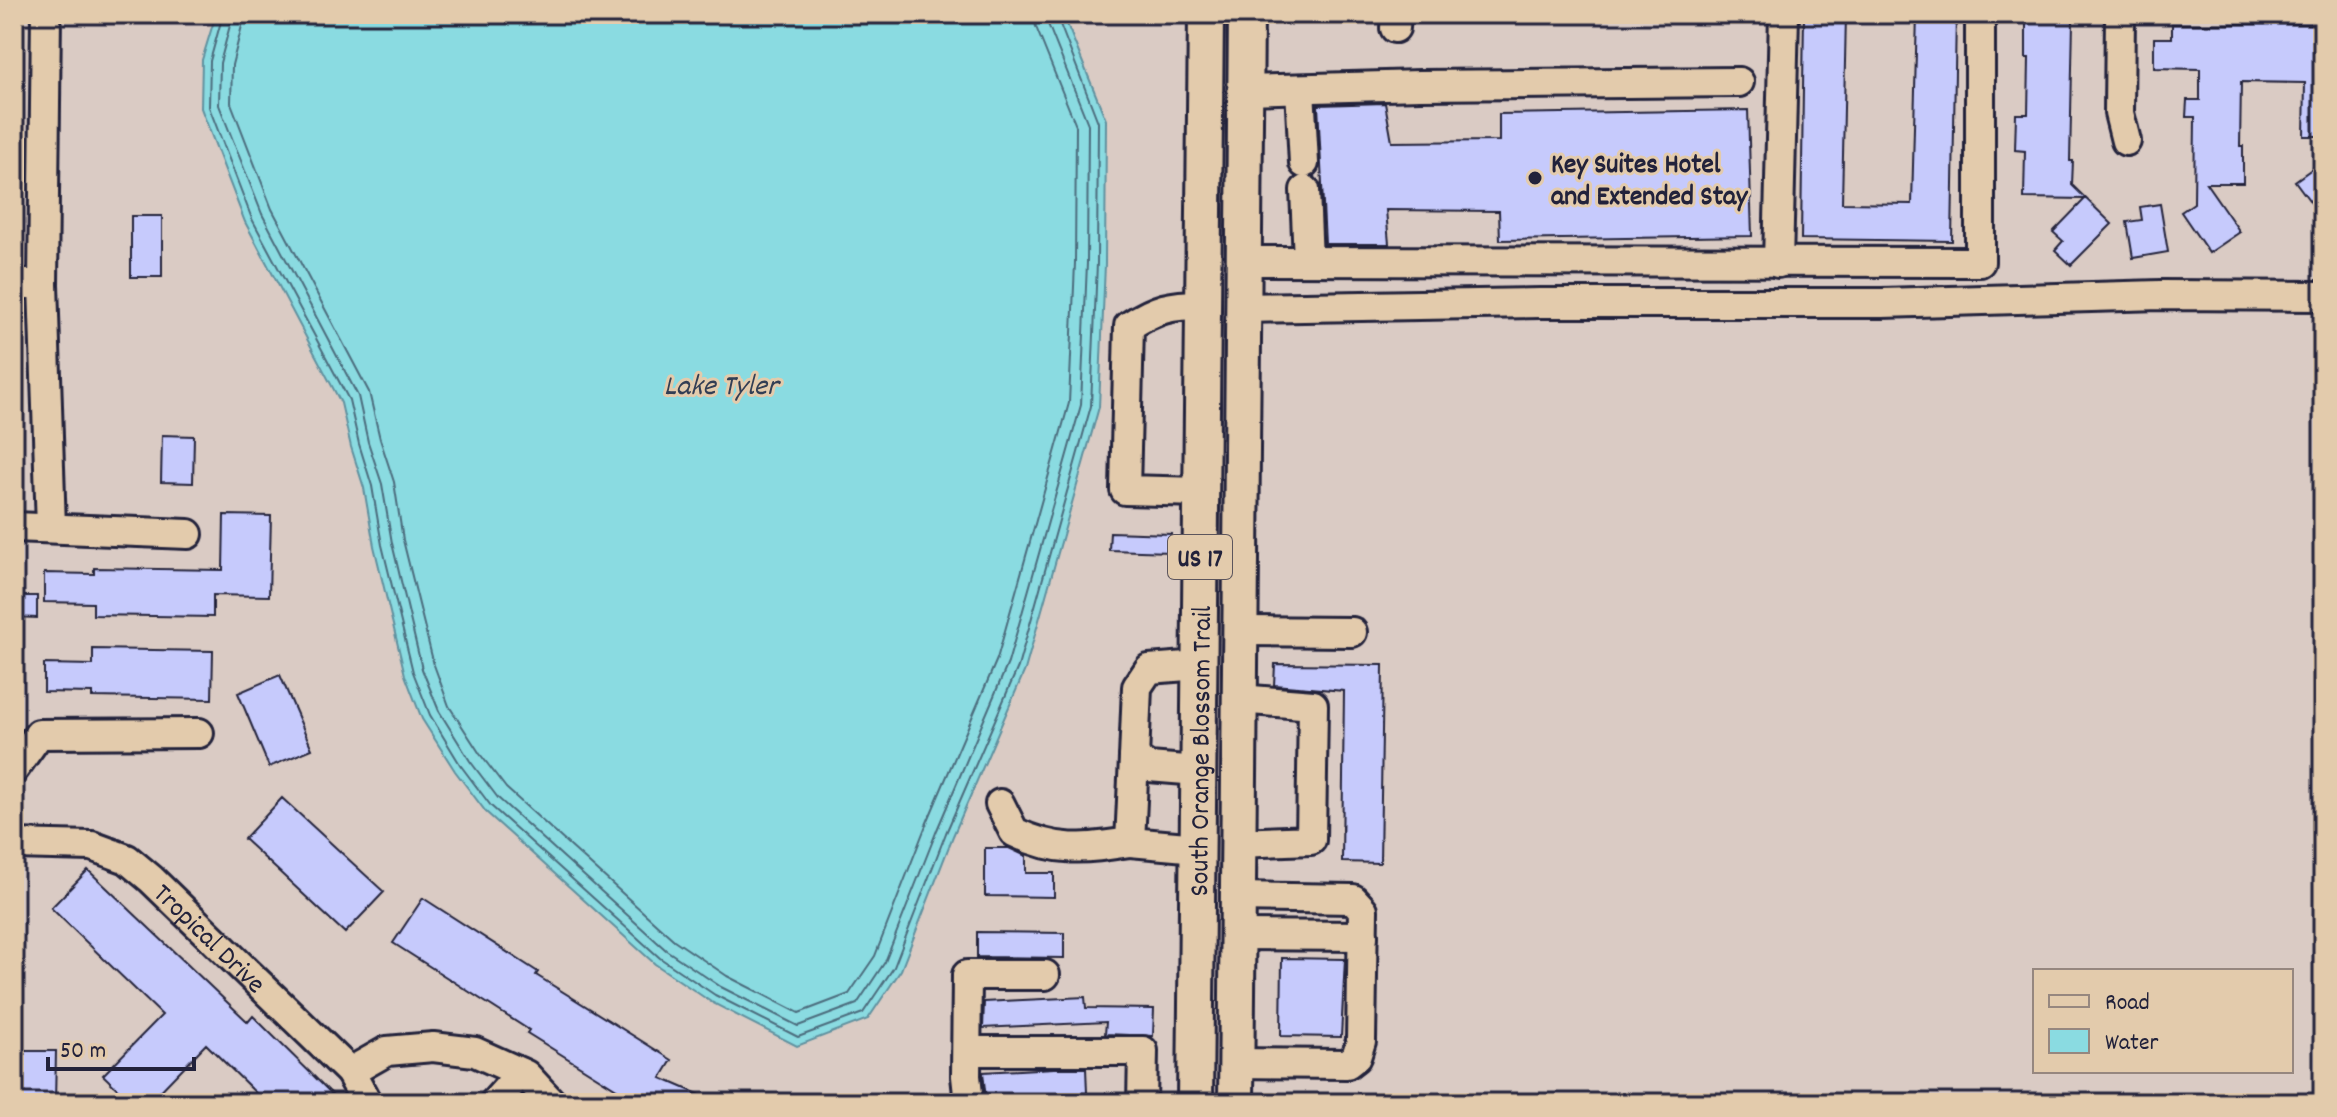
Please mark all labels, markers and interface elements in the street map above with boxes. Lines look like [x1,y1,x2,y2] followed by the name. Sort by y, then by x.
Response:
[1551,147,1749,219] place label: Key Suites Hotel and Extended Stay
[1526,169,1544,187] marker: Key Suites Hotel and Extended Stay
[664,367,781,410] water label: Lake Tyler
[1168,535,1232,579] road number: US 17
[1182,605,1225,897] street label: South Orange Blossom Trail
[142,876,273,1005] street label: Tropical Drive
[2033,969,2293,1073] legend
[2105,987,2150,1021] text: Road
[48,1021,194,1071] scale bar
[2105,1027,2158,1061] text: Water
[60,1035,106,1069] text: 50 m

